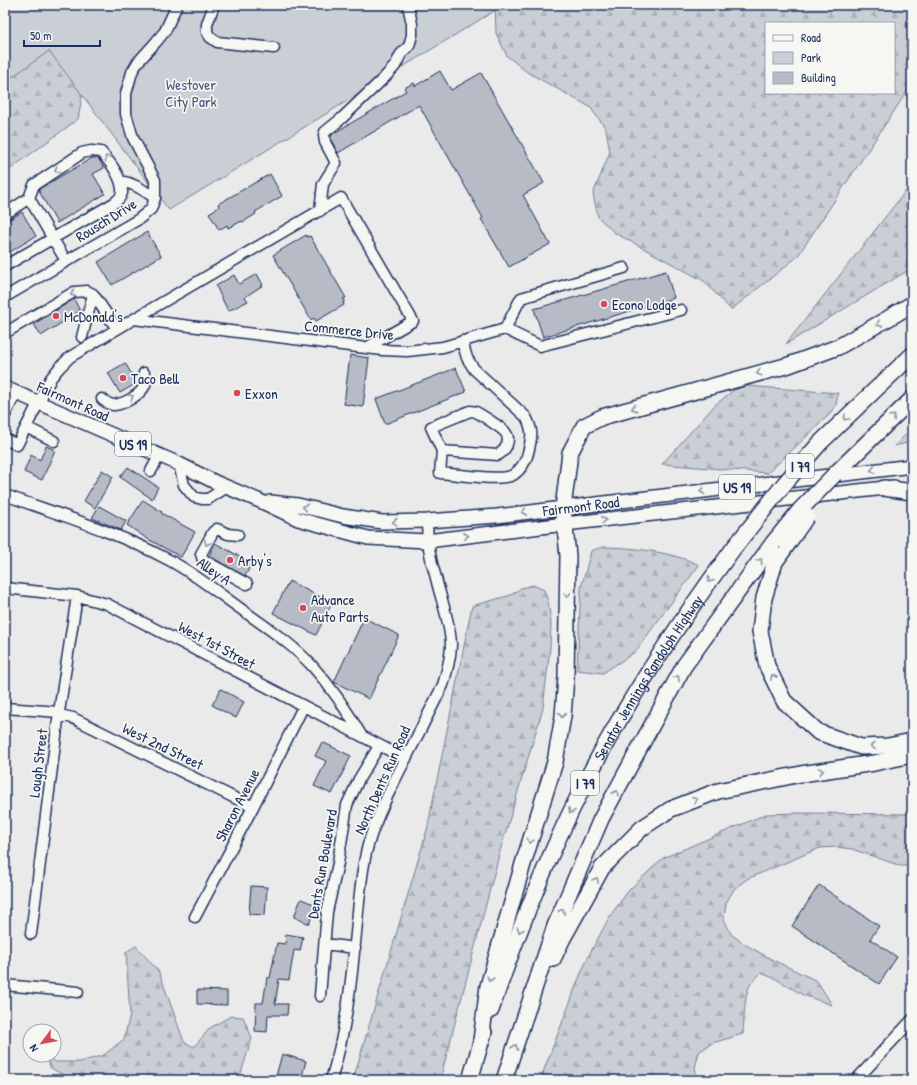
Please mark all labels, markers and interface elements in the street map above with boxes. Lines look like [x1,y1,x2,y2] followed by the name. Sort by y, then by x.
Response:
[24,22,100,48] scale bar
[765,22,895,94] legend
[30,27,51,44] text: 50 m
[801,29,821,46] text: Road
[801,49,821,66] text: Park
[801,69,836,86] text: Building
[165,74,217,112] park label: Westover City Park
[104,155,111,163] one-way arrow
[54,165,61,172] one-way arrow
[71,193,141,247] street label: Rousch Drive
[69,289,77,297] one-way arrow
[612,294,677,315] place label: Econo Lodge
[599,299,609,309] marker: Econo Lodge
[64,306,123,327] place label: McDonald's
[51,311,61,321] marker: McDonald's
[303,315,395,345] street label: Commerce Drive
[876,320,883,327] one-way arrow
[131,368,180,389] place label: Taco Bell
[756,368,763,377] one-way arrow
[118,373,128,383] marker: Taco Bell
[33,375,113,426] street label: Fairmont Road
[245,383,278,404] place label: Exxon
[232,388,242,398] marker: Exxon
[127,395,134,402] one-way arrow
[630,403,637,412] one-way arrow
[843,413,851,421] one-way arrow
[888,414,896,422] one-way arrow
[115,432,151,456] road number: US 19
[786,454,814,478] road number: I 79
[870,466,876,475] one-way arrow
[719,475,755,499] road number: US 19
[699,486,706,495] one-way arrow
[541,491,621,521] street label: Fairmont Road
[302,503,308,511] one-way arrow
[521,508,527,517] one-way arrow
[601,515,607,524] one-way arrow
[392,518,398,526] one-way arrow
[463,532,469,541] one-way arrow
[204,538,212,546] one-way arrow
[238,550,272,571] place label: Arby's
[193,552,236,590] street label: Alley A
[225,555,235,565] marker: Arby's
[756,558,763,565] one-way arrow
[707,576,715,583] one-way arrow
[311,589,369,627] place label: Advance Auto Parts
[588,590,707,764] street label: Senator Jennings Randolph Highway
[563,592,571,598] one-way arrow
[298,603,308,613] marker: Advance Auto Parts
[175,616,260,674] street label: West 1st Street
[770,674,778,682] one-way arrow
[673,675,680,682] one-way arrow
[558,712,567,718] one-way arrow
[119,717,208,775] street label: West 2nd Street
[349,722,415,838] street label: North Dents Run Road
[23,727,53,799] street label: Lough Street
[870,742,876,751] one-way arrow
[210,765,264,845] street label: Sharon Avenue
[818,767,824,776] one-way arrow
[571,771,599,795] road number: I 79
[611,790,618,797] one-way arrow
[691,796,698,804] one-way arrow
[568,807,576,815] one-way arrow
[302,808,342,920] street label: Dents Run Boulevard
[526,837,535,844] one-way arrow
[591,877,598,884] one-way arrow
[557,907,565,915] one-way arrow
[516,927,524,934] one-way arrow
[486,975,495,982] one-way arrow
[22,1023,62,1063] north arrow
[26,1042,41,1054] text: N
[510,1043,518,1050] one-way arrow

